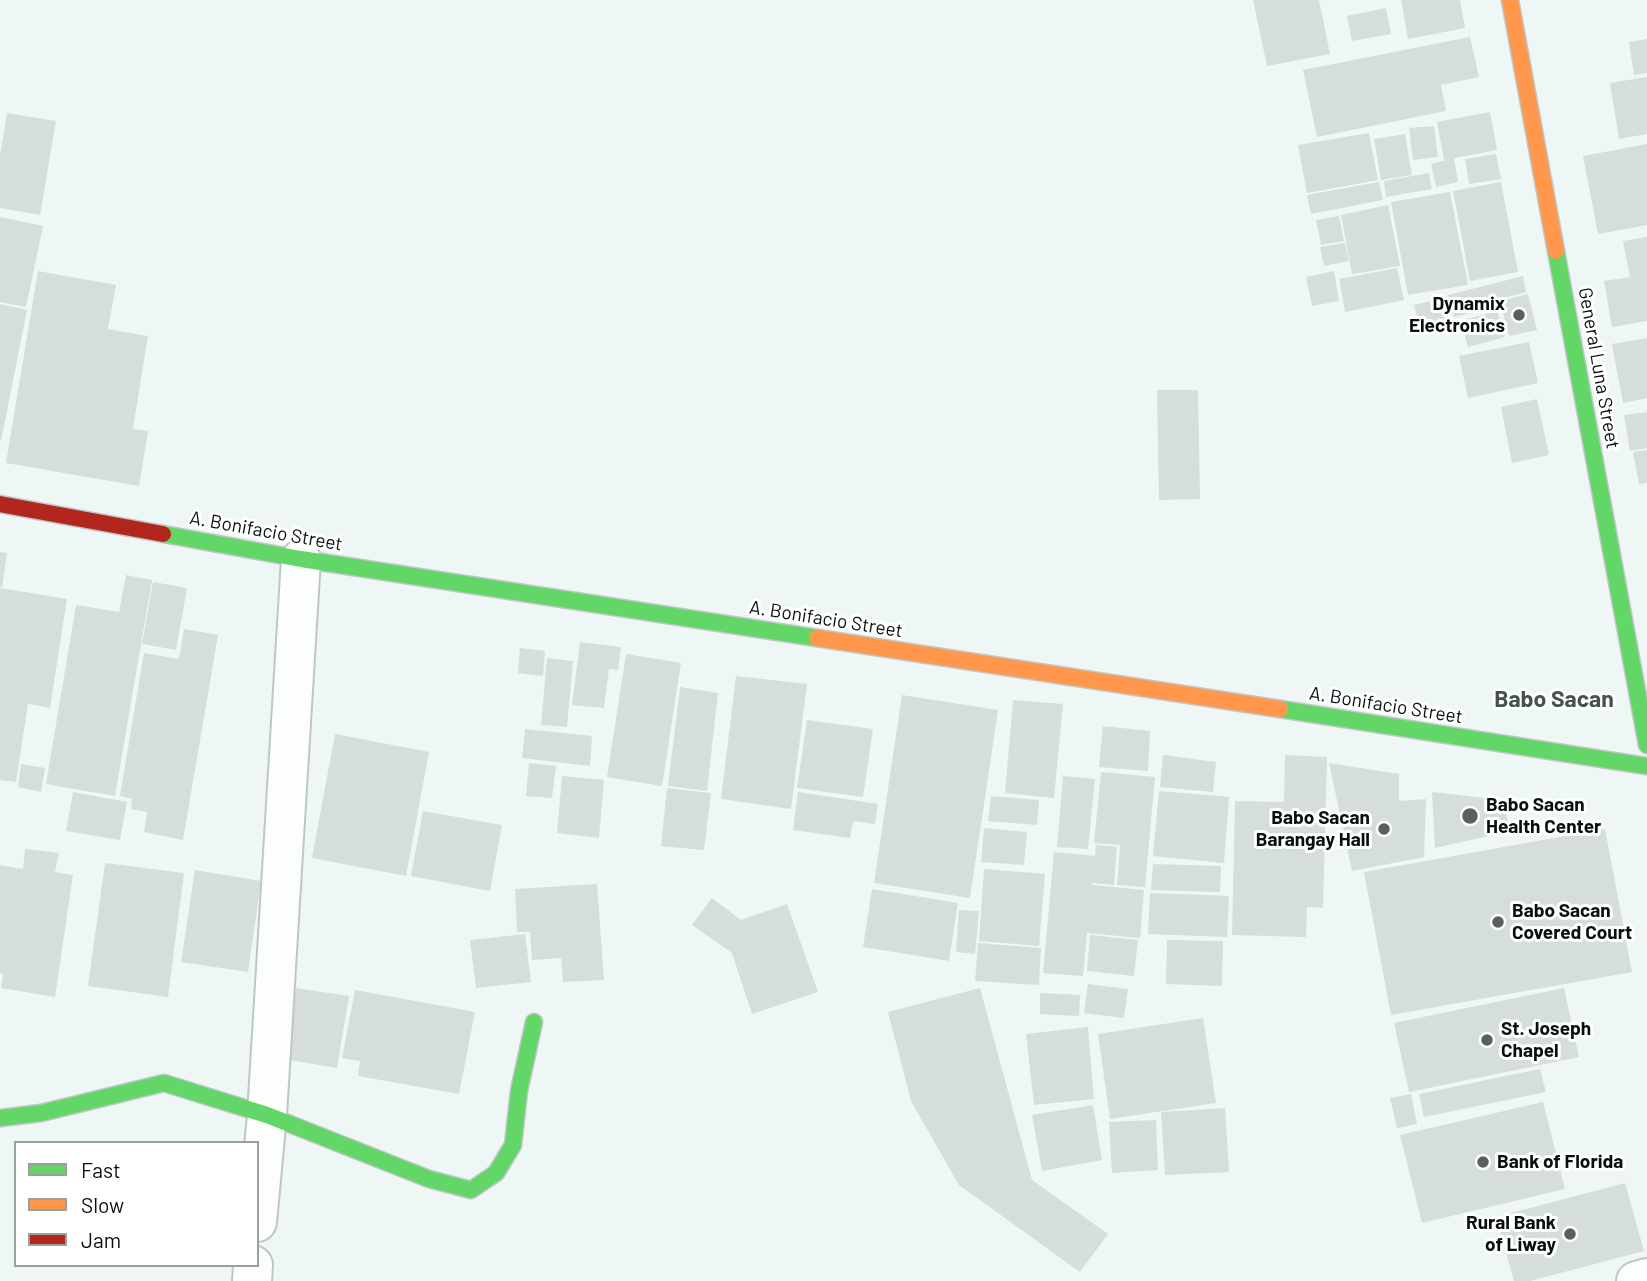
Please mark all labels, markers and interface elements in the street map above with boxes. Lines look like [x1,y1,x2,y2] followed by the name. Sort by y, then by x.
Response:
[1574,286,1624,450] street label: General Luna Street
[1409,293,1505,337] place label: Dynamix Electronics
[1511,307,1527,323] marker: Dynamix Electronics
[188,506,344,556] street label: A. Bonifacio Street
[748,596,904,642] street label: A. Bonifacio Street
[1308,682,1464,728] street label: A. Bonifacio Street
[1494,685,1614,713] district label: Babo Sacan
[1486,794,1601,838] place label: Babo Sacan Health Center
[1460,806,1480,826] marker: Babo Sacan Health Center
[1256,807,1370,851] place label: Babo Sacan Barangay Hall
[1376,821,1392,837] marker: Babo Sacan Barangay Hall
[1512,900,1632,944] place label: Babo Sacan Covered Court
[1490,914,1506,930] marker: Babo Sacan Covered Court
[1501,1018,1591,1062] place label: St. Joseph Chapel
[1479,1032,1495,1048] marker: St. Joseph Chapel
[14,1141,259,1267] legend
[1497,1151,1623,1173] place label: Bank of Florida
[1475,1154,1491,1170] marker: Bank of Florida
[81,1157,121,1182] text: Fast
[81,1192,124,1217] text: Slow
[1466,1212,1556,1256] place label: Rural Bank of Liway
[1562,1226,1578,1242] marker: Rural Bank of Liway
[81,1227,121,1252] text: Jam

